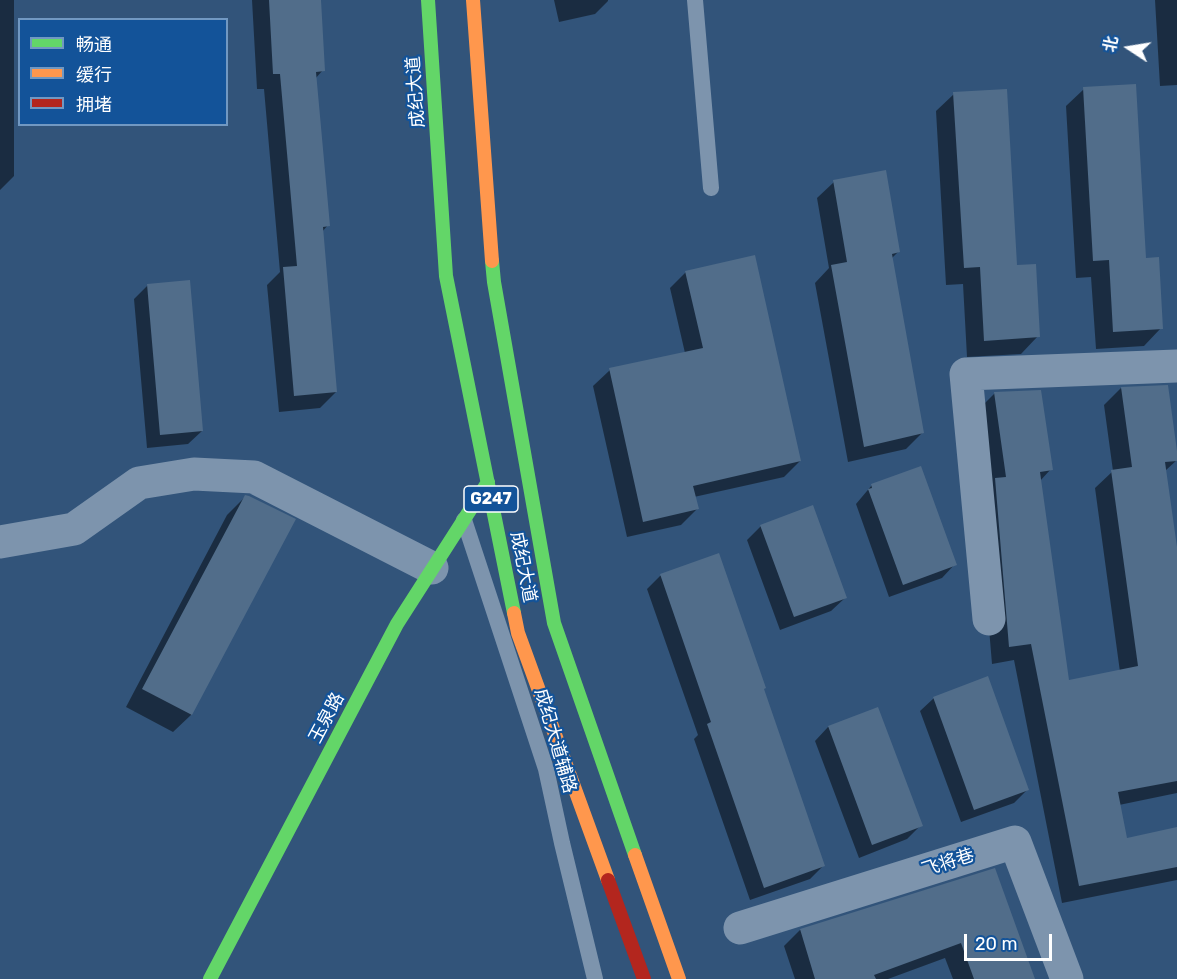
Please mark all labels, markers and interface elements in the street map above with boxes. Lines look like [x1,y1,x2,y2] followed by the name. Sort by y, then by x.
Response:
[18,18,228,126] legend
[1099,18,1159,78] north arrow
[76,34,112,56] text: 畅通
[1100,34,1122,54] text: 北
[403,55,429,129] street label: 成纪大道
[76,64,112,86] text: 缓行
[76,94,112,116] text: 拥堵
[464,486,518,512] road number: G247
[506,530,540,604] street label: 成纪大道
[530,686,580,796] street label: 成纪大道辅路
[305,689,349,747] street label: 玉泉路
[919,844,977,882] street label: 飞将巷
[967,922,1056,960] scale bar
[975,933,1017,955] text: 20 m

